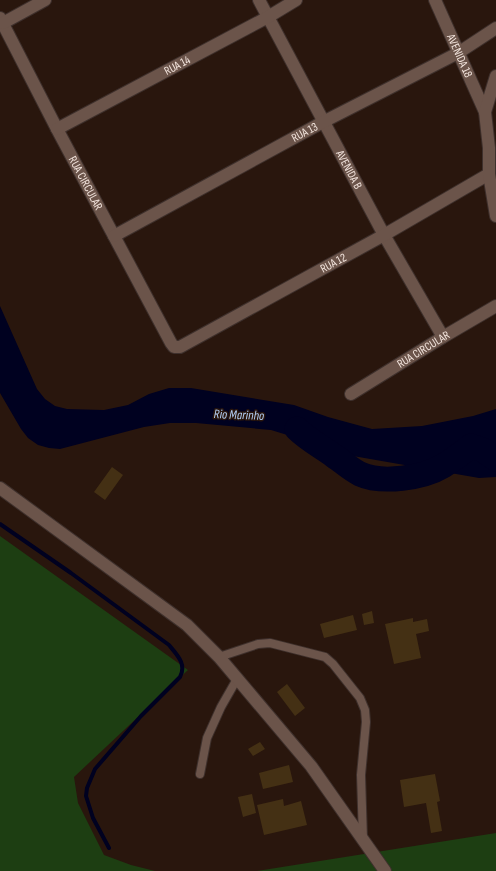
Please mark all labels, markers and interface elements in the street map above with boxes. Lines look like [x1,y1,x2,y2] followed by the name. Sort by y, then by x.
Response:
[443,31,476,80] street label: AVENIDA 18
[162,53,193,79] street label: RUA 14
[289,119,320,146] street label: RUA 13
[332,147,365,192] street label: AVENIDA B
[65,154,106,213] street label: RUA CIRCULAR
[318,250,349,277] street label: RUA 12
[394,328,453,372] street label: RUA CIRCULAR
[213,406,265,424] water label: Rio Marinho

